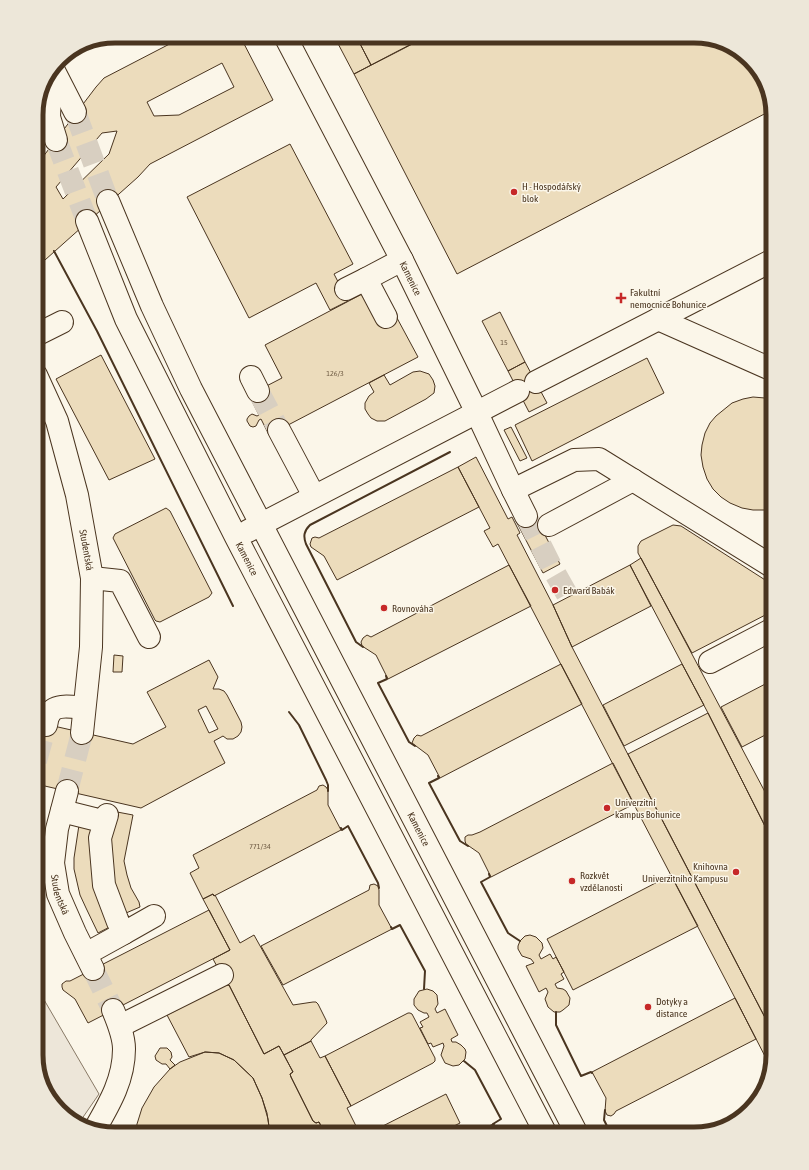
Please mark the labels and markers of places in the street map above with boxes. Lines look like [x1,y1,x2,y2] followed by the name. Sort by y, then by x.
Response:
[522,181,581,204] place label: H - Hospodářský blok
[509,187,519,197] marker: H - Hospodářský blok
[630,287,707,310] place label: Fakultní nemocnice Bohunice
[615,292,627,304] marker: Fakultní nemocnice Bohunice
[550,585,560,595] marker: Edward Babák
[563,585,615,596] place label: Edward Babák
[379,603,389,613] marker: Rovnováha
[392,603,434,614] place label: Rovnováha
[615,797,681,820] place label: Univerzitní kampus Bohunice
[602,803,612,813] marker: Univerzitní kampus Bohunice
[642,861,728,884] place label: Knihovna Univerzitního Kampusu
[731,867,741,877] marker: Knihovna Univerzitního Kampusu
[580,870,622,893] place label: Rozkvět vzdělanosti
[567,876,577,886] marker: Rozkvět vzdělanosti
[656,996,688,1019] place label: Dotyky a distance
[643,1002,653,1012] marker: Dotyky a distance

